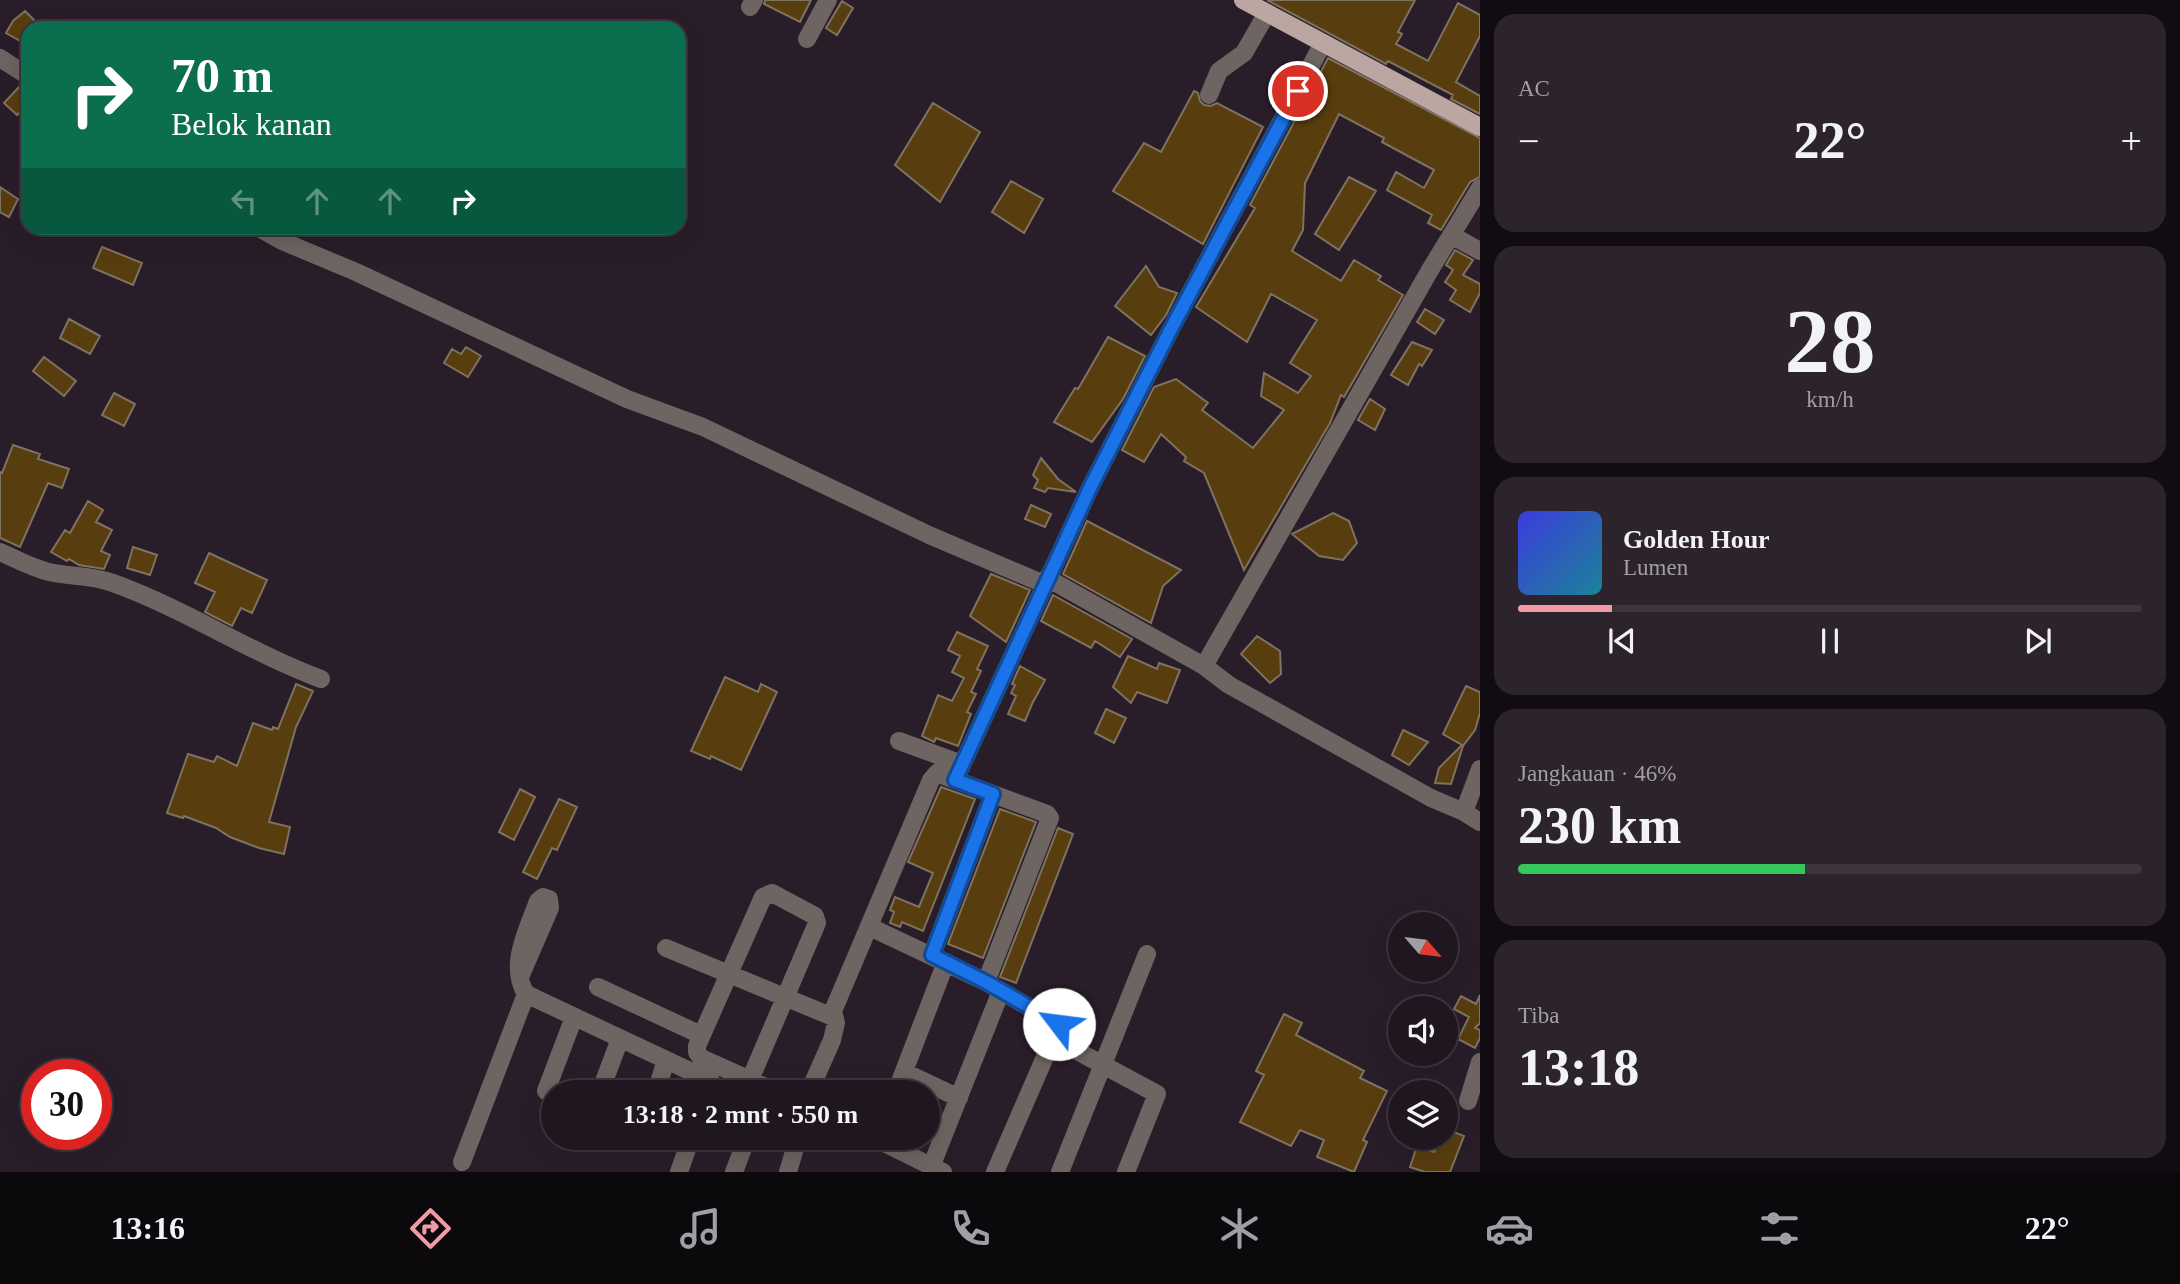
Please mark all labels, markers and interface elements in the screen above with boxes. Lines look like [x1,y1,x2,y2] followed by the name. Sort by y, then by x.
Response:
[171,48,273,103] text: 70 m
[56,49,147,140] icon: right
[1268,61,1328,121] pin
[1279,72,1317,110] icon: arrive
[1518,76,1550,101] text: AC
[171,106,332,142] text: Belok kanan
[1794,112,1866,169] text: 22°
[1518,120,1539,162] text: −
[2121,120,2142,162] text: +
[225,182,263,220] icon: left
[298,182,336,220] icon: ahead
[371,182,409,220] icon: ahead
[444,182,482,220] icon: right
[1785,291,1876,392] text: 28
[1806,387,1854,412] text: km/h
[1623,525,1770,554] text: Golden Hour
[1623,555,1688,580] text: Lumen
[1603,622,1641,660] icon: previous
[1811,622,1849,660] icon: pause
[2019,622,2057,660] icon: next
[1518,761,1676,786] text: Jangkauan · 46%
[1518,797,1681,854] text: 230 km
[1388,912,1458,982] north arrow
[1388,912,1458,1150] map controls
[1022,987,1096,1061] position arrow
[1388,996,1458,1066] button: sound
[1518,1003,1559,1028] text: Tiba
[1518,1039,1639,1096] text: 13:18
[21,1059,112,1150] speed limit sign: 30
[1388,1080,1458,1150] button: layers
[623,1100,858,1129] text: 13:18 · 2 mnt · 550 m
[406,1204,455,1253] icon: directions
[676,1204,725,1253] icon: music
[946,1204,995,1253] icon: phone
[1215,1204,1264,1253] icon: climate
[1485,1204,1534,1253] icon: car
[1755,1204,1804,1253] icon: filters
[110,1210,185,1246] text: 13:16
[2025,1210,2070,1246] text: 22°

